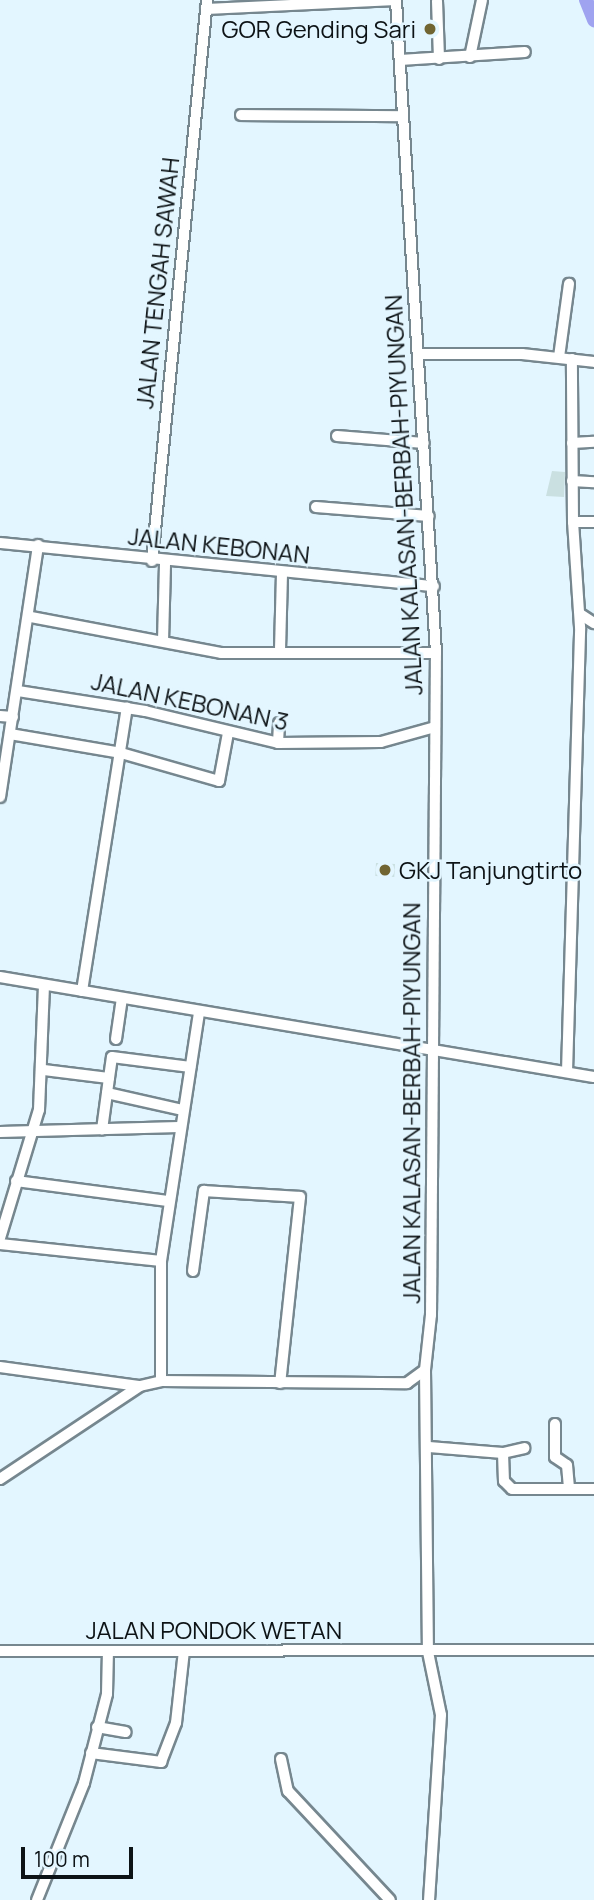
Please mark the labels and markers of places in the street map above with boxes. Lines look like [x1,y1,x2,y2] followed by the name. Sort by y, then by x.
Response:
[222,15,416,43] place label: GOR Gending Sari
[422,21,438,37] marker: GOR Gending Sari
[399,856,582,884] place label: GKJ Tanjungtirto
[377,862,393,878] marker: GKJ Tanjungtirto

